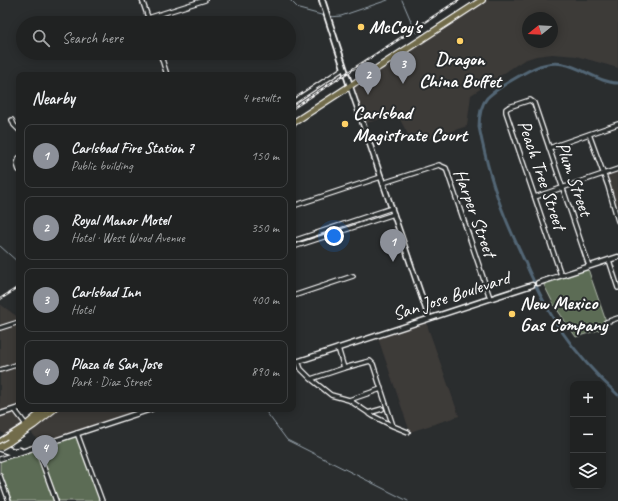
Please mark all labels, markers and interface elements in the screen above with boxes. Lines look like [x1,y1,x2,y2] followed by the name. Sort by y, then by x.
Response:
[522,12,558,48] north arrow
[369,15,424,39] place label: McCoy's
[16,16,296,60] search box
[356,22,366,32] marker: McCoy's
[30,27,52,49] icon: search
[62,29,123,48] text: Search here
[455,36,465,46] marker: Dragon China Buffet
[419,47,503,93] place label: Dragon China Buffet
[390,51,416,84] pin: 3
[355,62,381,95] pin: 2
[32,88,75,109] text: Nearby
[242,90,280,106] text: 4 results
[353,101,469,147] place label: Carlsbad Magistrate Court
[512,117,573,235] street label: Peach Tree Street
[340,119,350,129] marker: Carlsbad Magistrate Court
[71,139,194,158] text: Carlsbad Fire Station 7
[550,139,598,221] street label: Plum Street
[43,148,49,164] text: 1
[251,148,279,164] text: 150 m
[71,158,133,174] text: Public building
[448,166,503,263] street label: Harper Street
[71,211,169,230] text: Royal Manor Motel
[43,220,49,236] text: 2
[251,220,279,236] text: 350 m
[324,226,344,246] your location
[380,229,406,262] pin: 1
[71,230,185,246] text: Hotel · West Wood Avenue
[389,265,515,326] street label: San Jose Boulevard
[71,283,141,302] text: Carlsbad Inn
[520,291,609,337] place label: New Mexico Gas Company
[43,292,49,308] text: 3
[251,292,279,308] text: 400 m
[71,302,94,318] text: Hotel
[507,309,517,319] marker: New Mexico Gas Company
[71,355,162,374] text: Plaza de San Jose
[43,364,49,380] text: 4
[251,364,279,380] text: 890 m
[71,374,151,390] text: Park · Diaz Street
[570,381,606,489] map controls
[570,381,606,417] button: +
[570,417,606,453] button: −
[32,435,58,468] pin: 4
[570,453,606,489] button: layers

